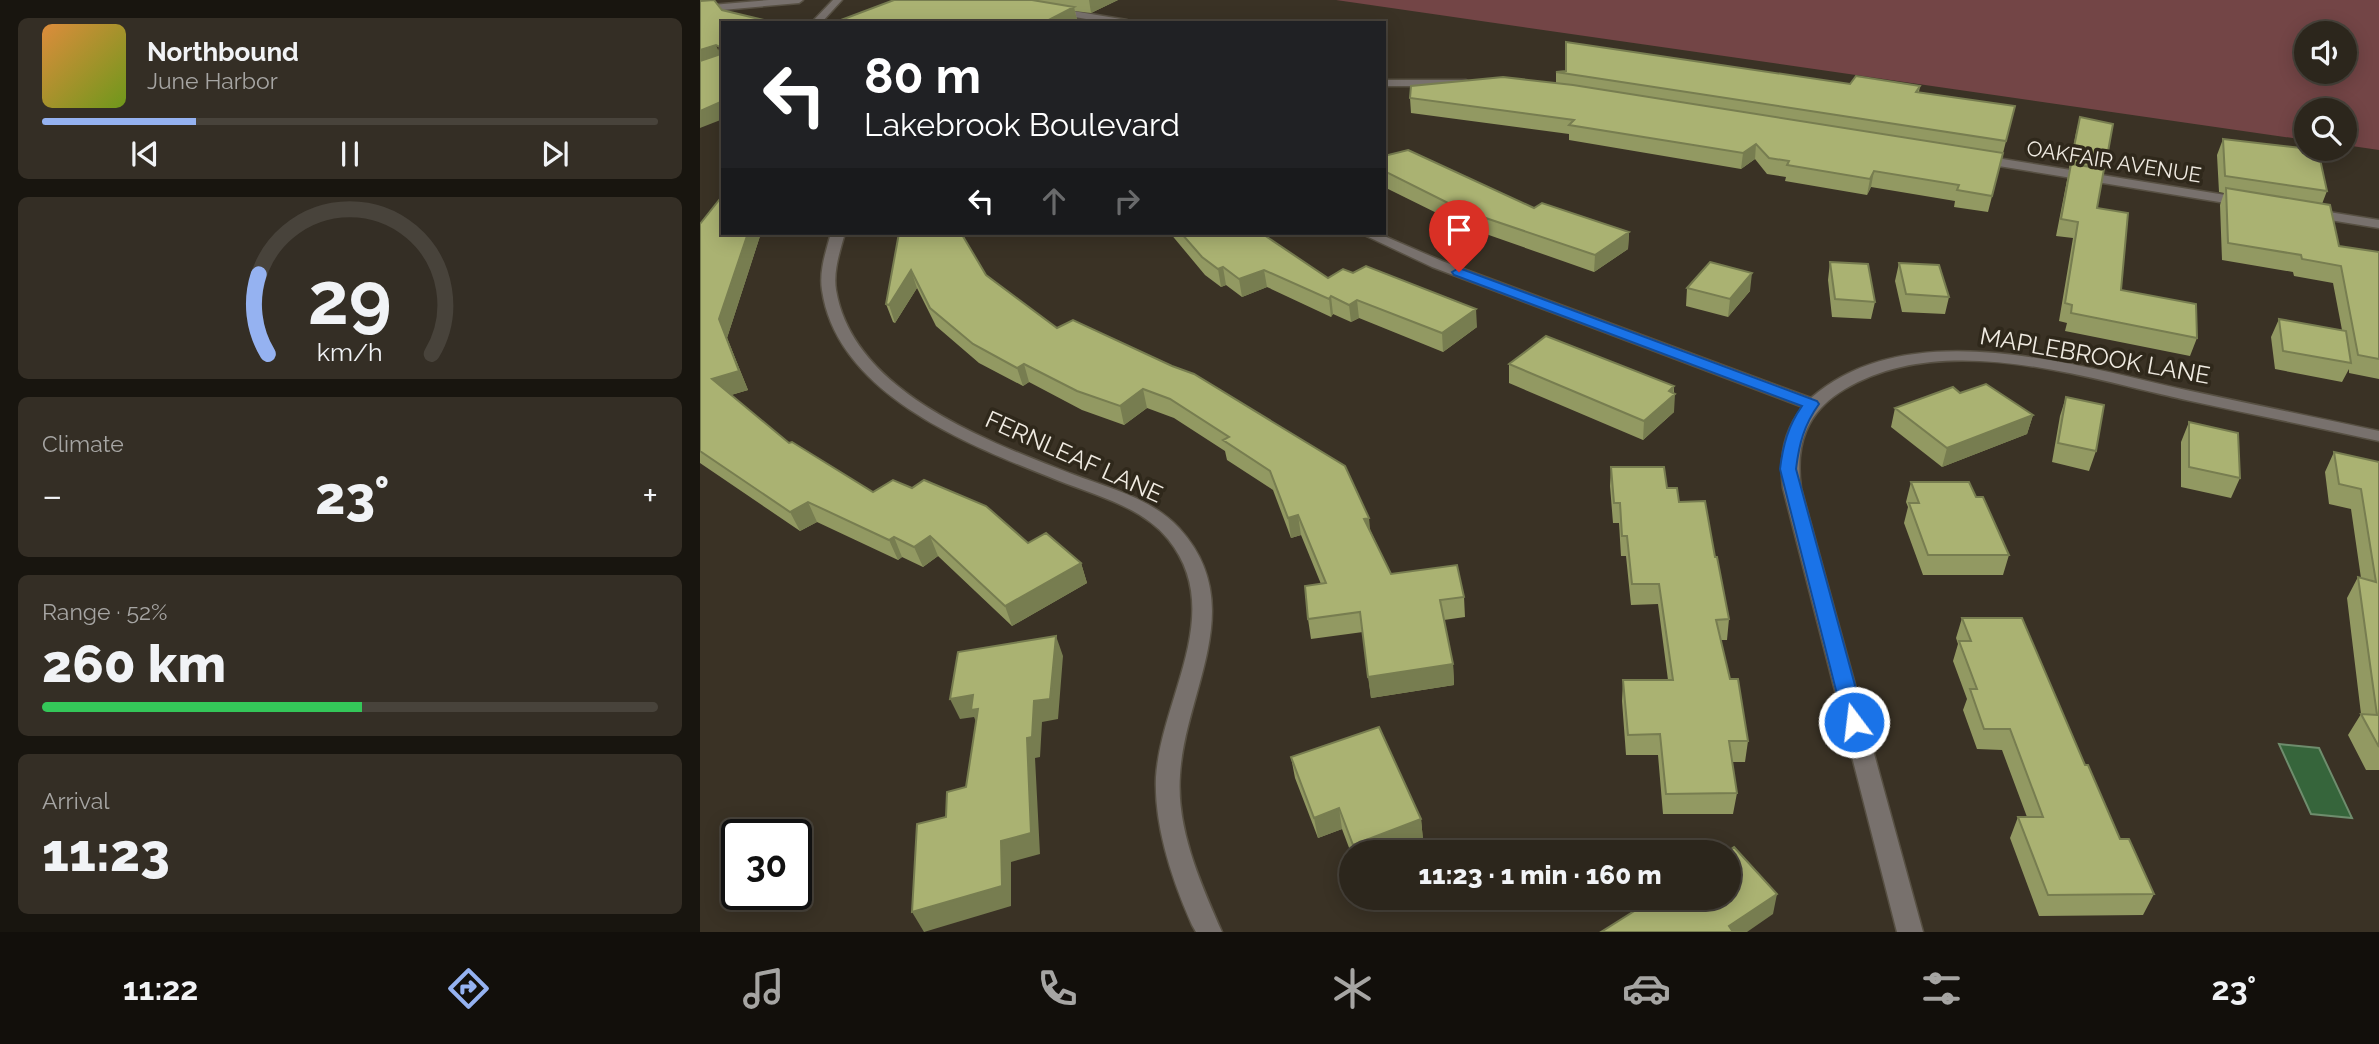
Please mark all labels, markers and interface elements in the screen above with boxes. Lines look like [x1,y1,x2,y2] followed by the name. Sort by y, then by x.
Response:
[2294,21,2357,161] map controls
[2294,21,2357,84] button: sound
[147,37,299,67] text: Northbound
[864,47,981,104] text: 80 m
[749,49,840,140] icon: left
[147,67,278,94] text: June Harbor
[2294,98,2357,161] button: search
[864,106,1180,143] text: Lakebrook Boulevard
[126,135,164,173] icon: previous
[331,135,369,173] icon: pause
[536,135,574,173] icon: next
[2025,135,2203,188] street label: OAKFAIR AVENUE
[962,182,1000,220] icon: left
[1035,182,1073,220] icon: ahead
[1108,182,1146,220] icon: right
[1429,200,1489,272] pin
[1440,211,1478,249] icon: arrive
[308,256,392,341] text: 29
[1978,321,2212,390] street label: MAPLEBROOK LANE
[317,336,383,366] text: km/h
[981,404,1167,509] street label: FERNLEAF LANE
[42,430,124,457] text: Climate
[315,465,389,526] text: 23°
[42,473,62,518] text: −
[642,473,658,518] text: +
[42,598,168,625] text: Range · 52%
[42,633,226,694] text: 260 km
[1817,685,1891,759] position arrow
[42,787,109,814] text: Arrival
[721,819,812,910] speed limit sign: 30
[42,822,170,883] text: 11:23
[1419,860,1661,890] text: 11:23 · 1 min · 160 m
[444,964,493,1013] icon: directions
[739,964,788,1013] icon: music
[1033,964,1082,1013] icon: phone
[1328,964,1377,1013] icon: climate
[1622,964,1671,1013] icon: car
[1917,964,1966,1013] icon: filters
[123,970,198,1007] text: 11:22
[2212,970,2256,1007] text: 23°

